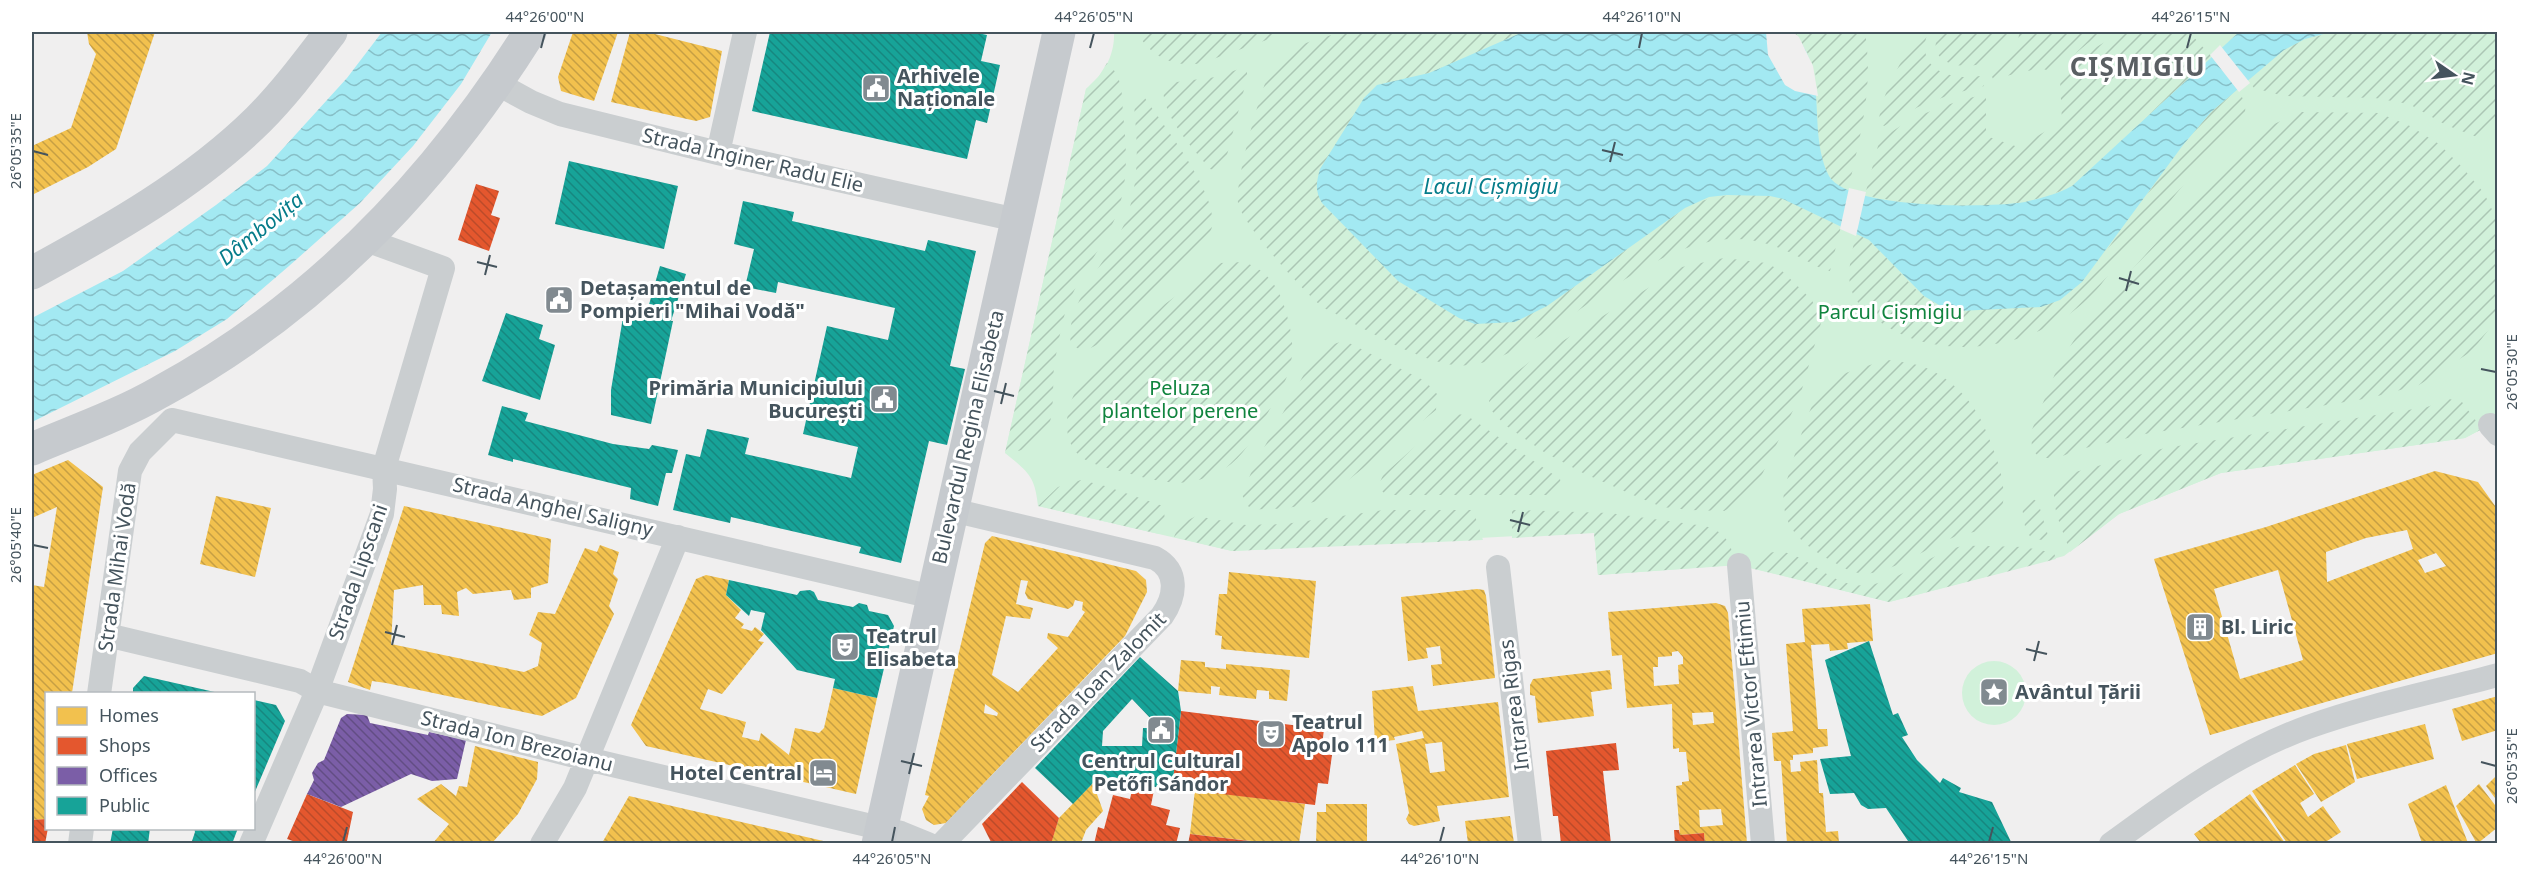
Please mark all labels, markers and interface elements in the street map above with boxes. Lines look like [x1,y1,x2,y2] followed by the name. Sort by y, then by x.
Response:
[506,6,584,26] text: 44°26'00"N
[1055,6,1133,26] text: 44°26'05"N
[1603,6,1681,26] text: 44°26'10"N
[2152,6,2230,26] text: 44°26'15"N
[2424,45,2484,105] north arrow
[2070,48,2206,84] district label: CIȘMIGIU
[897,62,995,112] place label: Arhivele Naționale
[2456,70,2481,88] text: N
[860,72,892,104] public building icon: Arhivele Naționale
[5,113,25,189] text: 26°05'35"E
[640,121,866,198] street label: Strada Inginer Radu Elie
[1424,172,1558,200] water label: Lacul Cișmigiu
[212,185,309,271] water label: Dâmbovița
[580,274,805,324] place label: Detașamentul de Pompieri "Mihai Vodă"
[543,284,575,316] public building icon: Detașamentul de Pompieri "Mihai Vodă"
[1818,298,1962,325] park label: Parcul Cișmigiu
[925,307,1010,567] street label: Bulevardul Regina Elisabeta
[2501,334,2521,410] text: 26°05'30"E
[648,374,863,424] place label: Primăria Municipiului București
[1102,374,1258,424] park label: Peluza plantelor perene
[868,383,900,415] public building icon: Primăria Municipiului București
[450,470,657,543] street label: Strada Anghel Saligny
[91,481,142,653] street label: Strada Mihai Vodă
[322,500,393,643] street label: Strada Lipscani
[5,507,25,583] text: 26°05'40"E
[1728,600,1773,808] street label: Intrarea Victor Eftimiu
[1024,606,1171,757] street label: Strada Ioan Zalomit
[2184,611,2216,643] building icon: Bl. Liric
[2221,613,2293,640] place label: Bl. Liric
[866,622,956,672] place label: Teatrul Elisabeta
[829,631,861,663] theatre icon: Teatrul Elisabeta
[1492,638,1535,772] street label: Intrarea Rigas
[1978,676,2010,708] place icon: Avântul Țării
[2015,678,2141,705] place label: Avântul Țării
[45,692,255,830] legend
[99,703,159,727] text: Homes
[418,704,616,777] street label: Strada Ion Brezoianu
[1292,708,1389,758] place label: Teatrul Apolo 111
[1145,714,1177,746] public building icon: Centrul Cultural Petőfi Sándor
[1255,718,1287,750] theatre icon: Teatrul Apolo 111
[2501,728,2521,804] text: 26°05'35"E
[99,733,151,757] text: Shops
[1081,747,1241,797] place label: Centrul Cultural Petőfi Sándor
[807,757,839,789] hotel icon: Hotel Central
[669,759,802,786] place label: Hotel Central
[99,763,158,787] text: Offices
[99,793,150,817] text: Public
[304,848,382,868] text: 44°26'00"N
[853,848,931,868] text: 44°26'05"N
[1401,848,1479,868] text: 44°26'10"N
[1950,848,2028,868] text: 44°26'15"N

